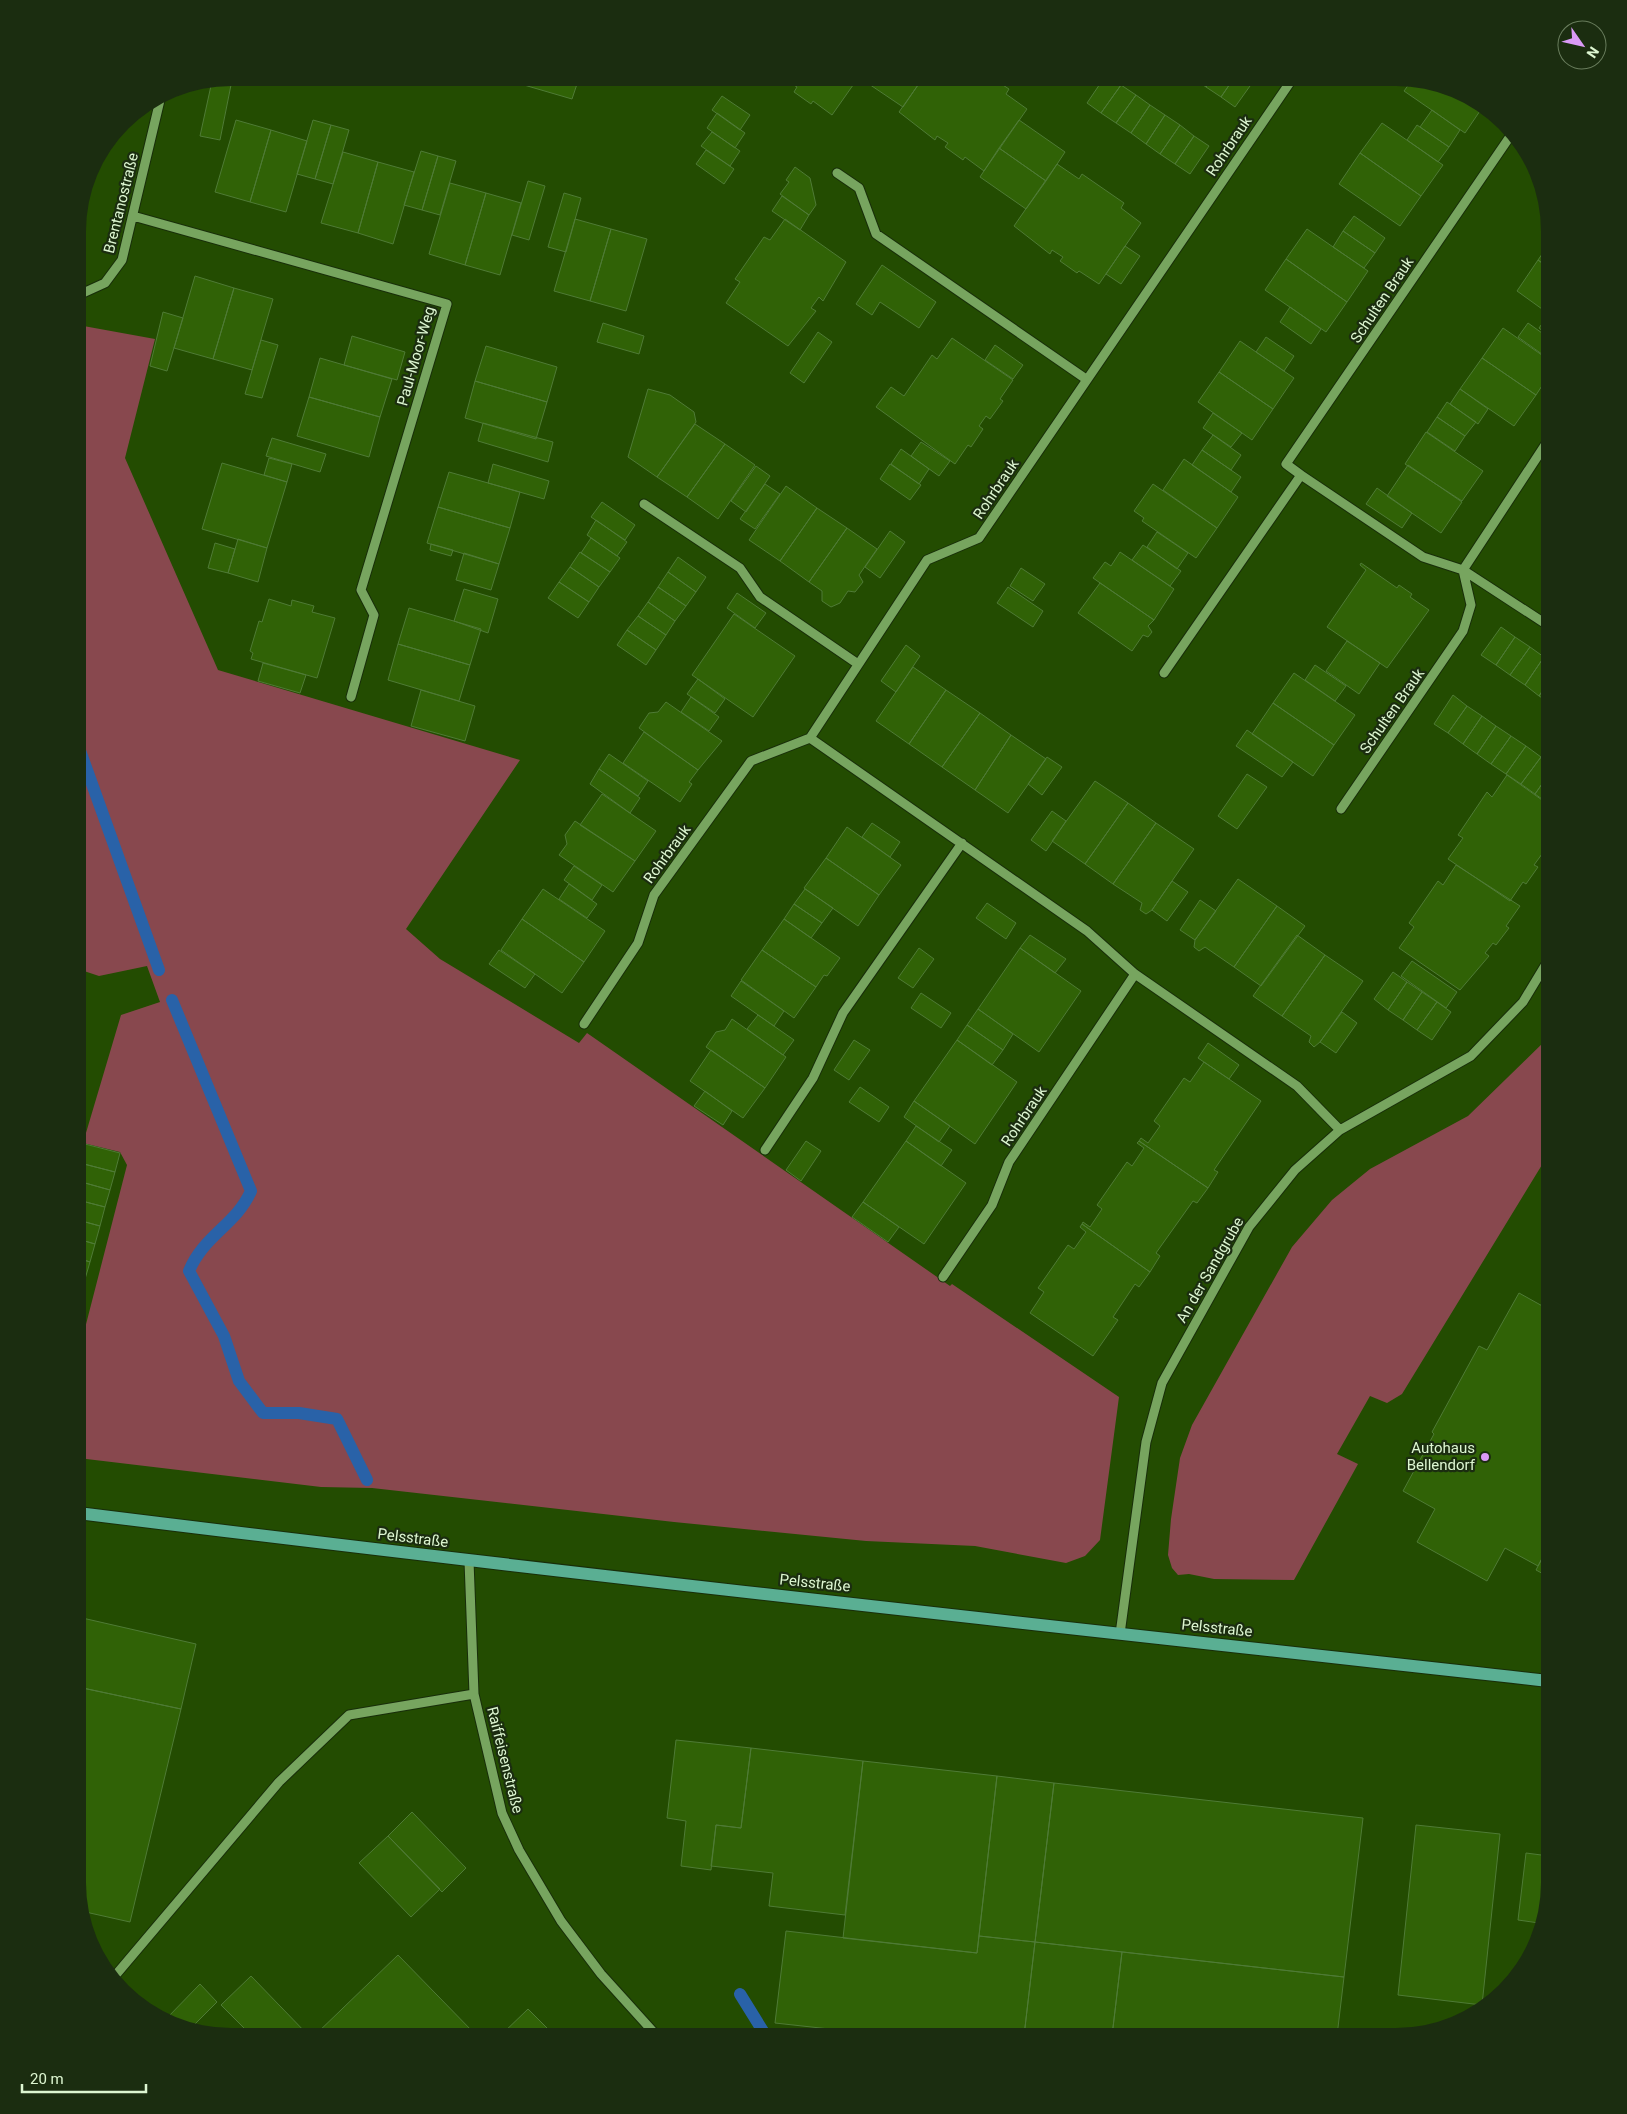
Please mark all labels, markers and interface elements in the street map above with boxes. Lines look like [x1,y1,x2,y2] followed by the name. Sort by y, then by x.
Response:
[1557,20,1607,70] north arrow
[1583,44,1602,61] text: N
[1202,112,1256,179] street label: Rohrbrauk
[100,151,142,255] street label: Brentanostraße
[1347,253,1418,346] street label: Schulten Brauk
[393,304,439,408] street label: Paul-Moor-Weg
[969,455,1023,522] street label: Rohrbrauk
[1356,665,1428,757] street label: Schulten Brauk
[640,821,695,887] street label: Rohrbrauk
[997,1082,1051,1149] street label: Rohrbrauk
[1172,1214,1248,1326] street label: An der Sandgrube
[1407,1439,1476,1474] place label: Autohaus Bellendorf
[1479,1451,1491,1463] marker: Autohaus Bellendorf
[377,1525,449,1551] street label: Pelsstraße
[779,1570,851,1596] street label: Pelsstraße
[1181,1615,1253,1641] street label: Pelsstraße
[483,1705,527,1815] street label: Raiffeisenstraße
[22,2062,146,2094] scale bar
[30,2070,64,2088] text: 20 m

